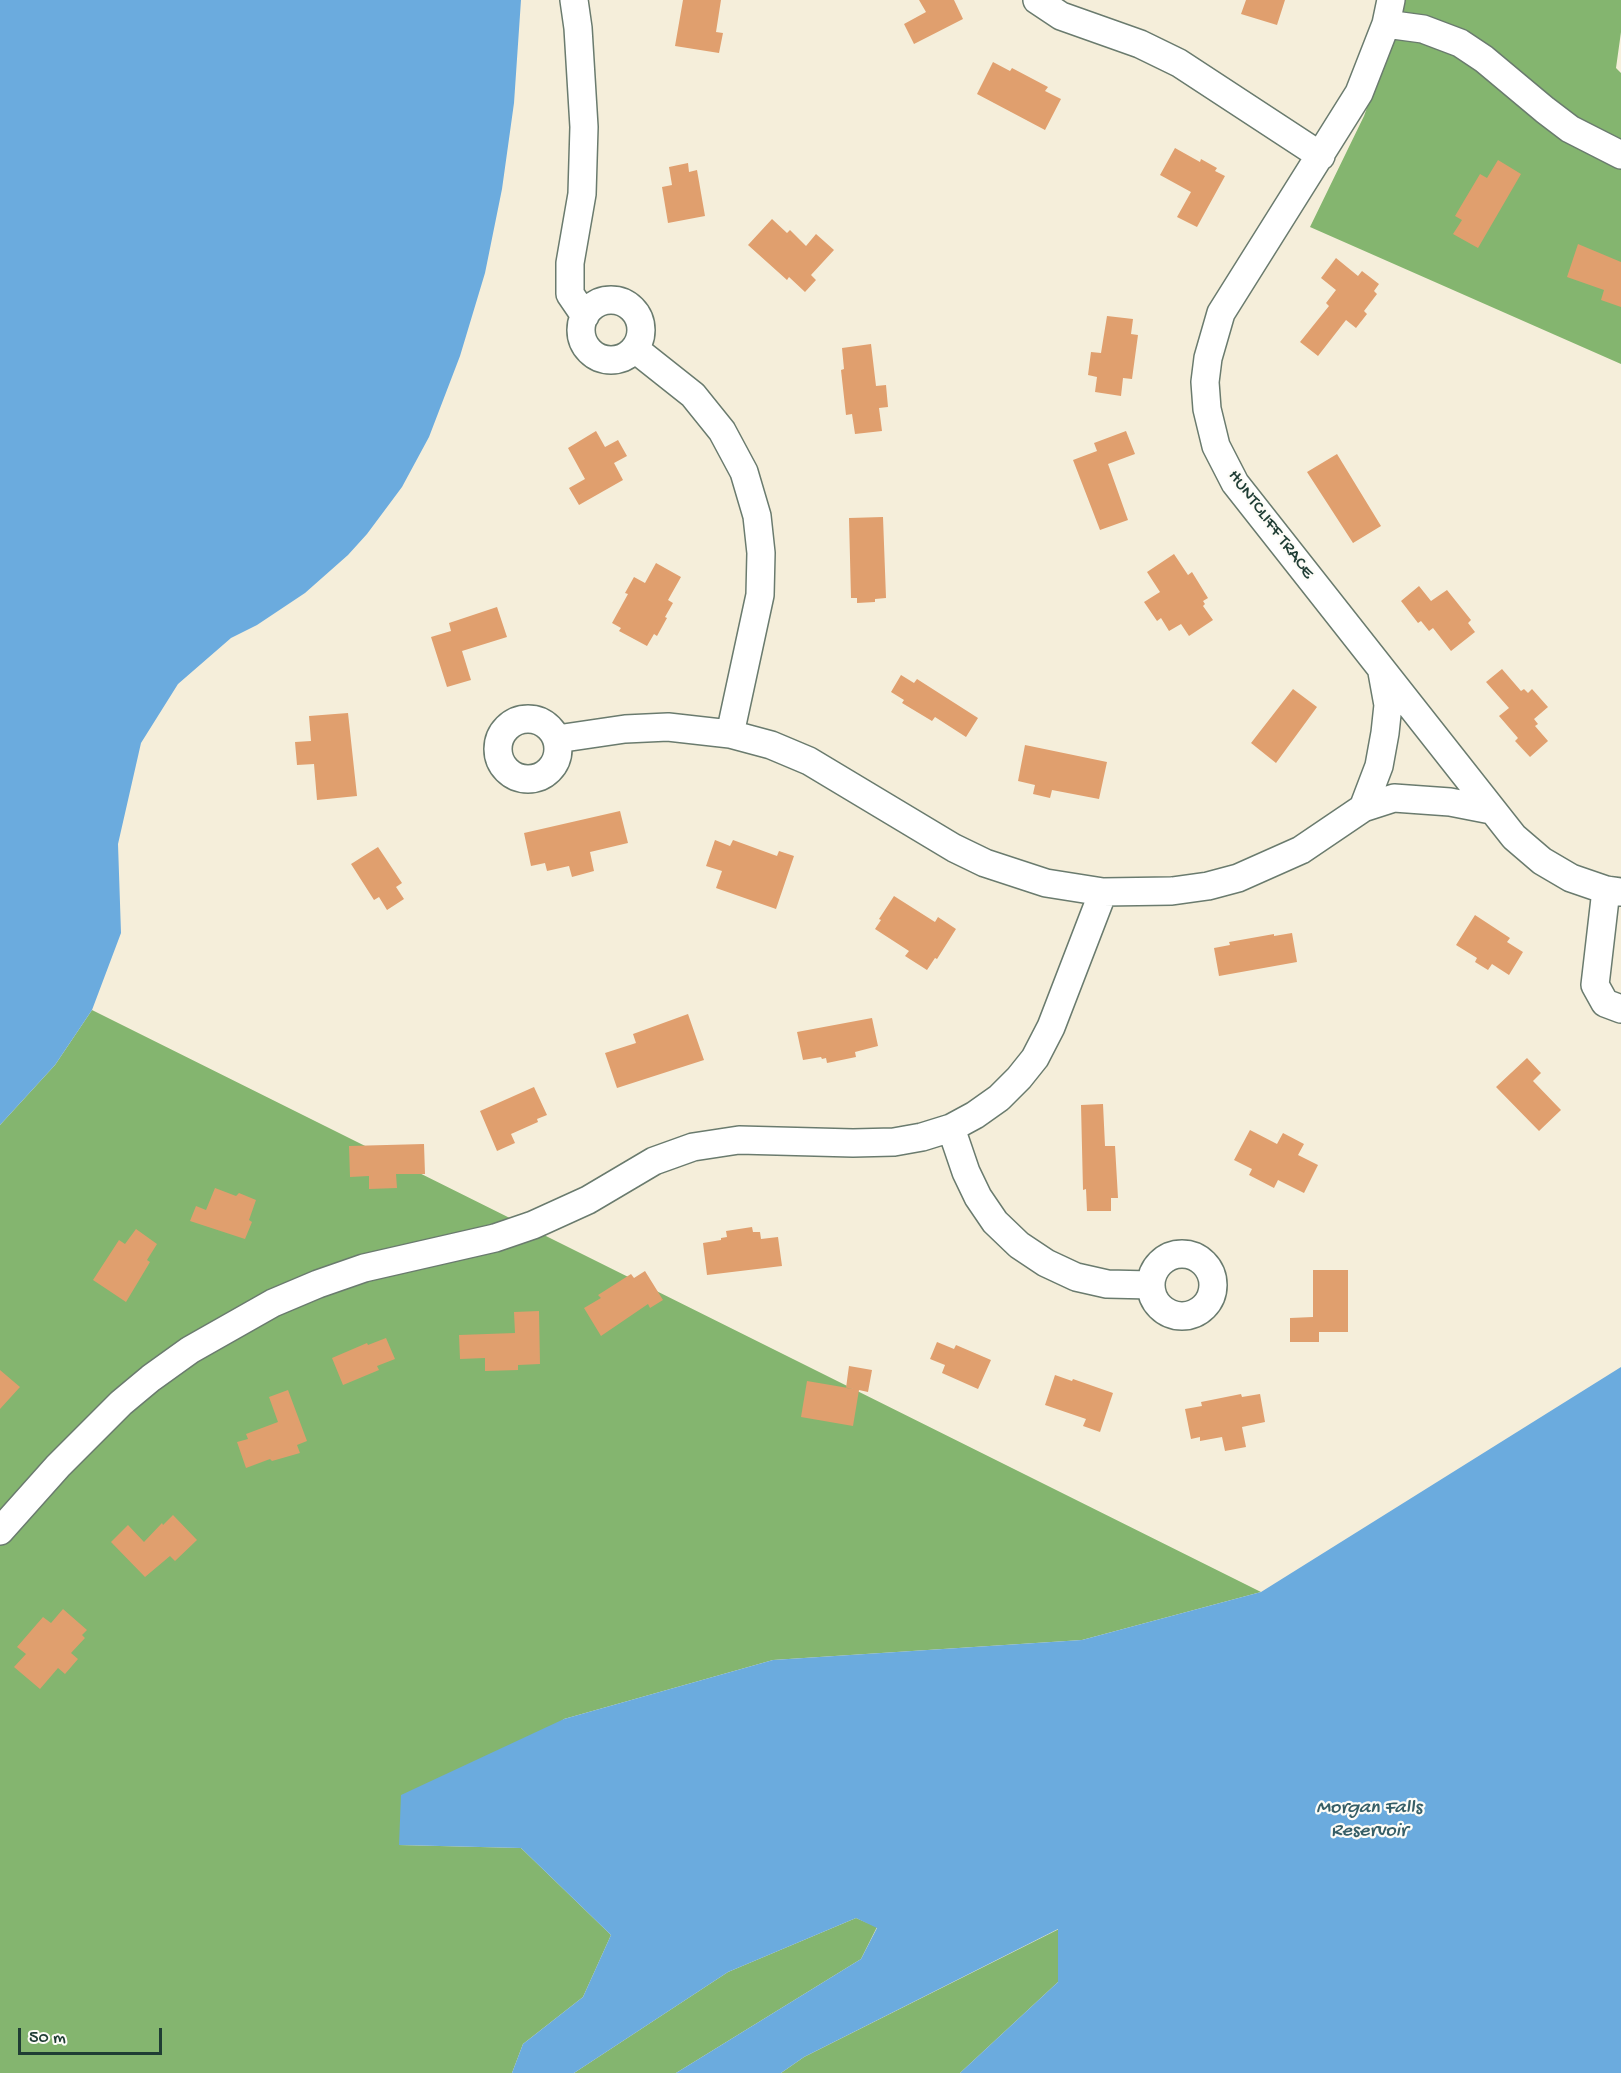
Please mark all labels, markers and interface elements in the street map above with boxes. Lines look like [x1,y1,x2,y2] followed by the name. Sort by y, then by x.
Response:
[1222,466,1318,584] street label: HUNTCLIFF TRACE
[1316,1797,1422,1844] water label: Morgan Falls Reservoir
[21,2016,165,2054] scale bar
[29,2028,66,2049] text: 50 m

